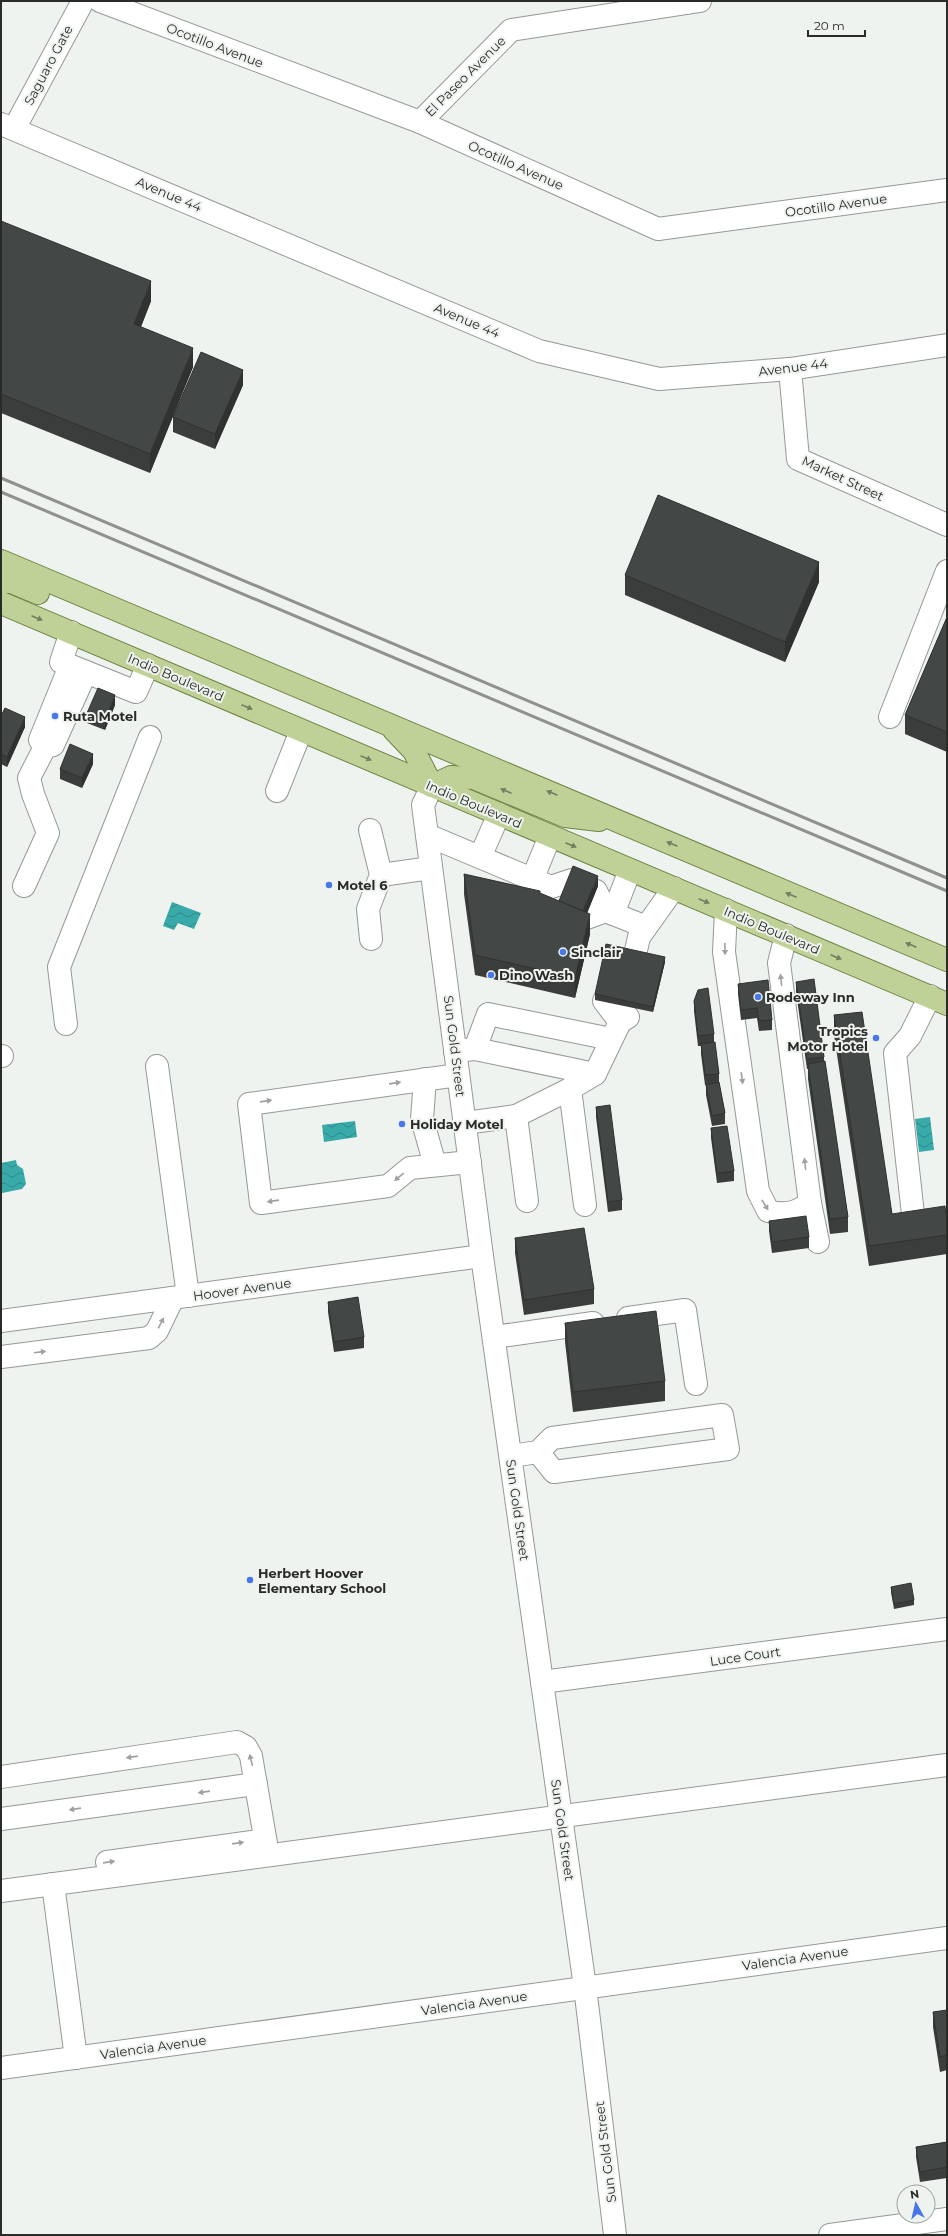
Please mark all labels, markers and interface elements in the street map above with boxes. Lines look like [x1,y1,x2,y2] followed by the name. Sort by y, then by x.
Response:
[808,12,865,38] scale bar
[814,18,845,33] text: 20 m
[164,19,266,71] street label: Ocotillo Avenue
[20,22,76,108] street label: Saguaro Gate
[421,32,509,120] street label: El Paseo Avenue
[466,137,566,193] street label: Ocotillo Avenue
[134,173,205,215] street label: Avenue 44
[784,190,888,220] street label: Ocotillo Avenue
[432,299,503,341] street label: Avenue 44
[757,355,829,379] street label: Avenue 44
[799,452,887,504] street label: Market Street
[31,615,42,621] one-way arrow
[126,650,226,704] street label: Indio Boulevard
[241,705,253,711] one-way arrow
[63,708,137,724] place label: Ruta Motel
[50,711,60,721] marker: Ruta Motel
[361,756,373,762] one-way arrow
[424,777,524,831] street label: Indio Boulevard
[500,788,511,794] one-way arrow
[546,790,557,796] one-way arrow
[666,841,677,847] one-way arrow
[565,842,576,848] one-way arrow
[337,877,388,893] place label: Motel 6
[324,880,334,890] marker: Motel 6
[785,891,797,897] one-way arrow
[698,898,710,904] one-way arrow
[722,903,822,957] street label: Indio Boulevard
[906,942,917,948] one-way arrow
[722,943,728,956] one-way arrow
[571,944,622,960] place label: Sinclair
[558,947,568,957] marker: Sinclair
[831,954,842,960] one-way arrow
[499,967,573,983] place label: Dino Wash
[486,970,496,980] marker: Dino Wash
[778,974,784,986] one-way arrow
[766,989,855,1005] place label: Rodeway Inn
[753,992,763,1002] marker: Rodeway Inn
[441,994,469,1098] street label: Sun Gold Street
[787,1023,868,1054] place label: Tropics Motor Hotel
[871,1033,881,1043] marker: Tropics Motor Hotel
[739,1072,745,1084] one-way arrow
[389,1080,401,1086] one-way arrow
[260,1098,272,1104] one-way arrow
[410,1116,504,1132] place label: Holiday Motel
[397,1119,407,1129] marker: Holiday Motel
[802,1158,808,1170] one-way arrow
[394,1173,405,1181] one-way arrow
[267,1198,279,1204] one-way arrow
[761,1200,769,1210] one-way arrow
[192,1274,292,1304] street label: Hoover Avenue
[158,1317,164,1328] one-way arrow
[34,1349,46,1355] one-way arrow
[503,1458,533,1562] street label: Sun Gold Street
[258,1565,386,1596] place label: Herbert Hoover Elementary School
[245,1575,255,1585] marker: Herbert Hoover Elementary School
[709,1643,781,1669] street label: Luce Court
[248,1754,254,1766] one-way arrow
[126,1755,139,1761] one-way arrow
[548,1778,578,1882] street label: Sun Gold Street
[198,1789,210,1795] one-way arrow
[69,1806,81,1812] one-way arrow
[232,1840,244,1846] one-way arrow
[103,1859,115,1865] one-way arrow
[741,1943,849,1973] street label: Valencia Avenue
[420,1988,528,2018] street label: Valencia Avenue
[99,2032,207,2062] street label: Valencia Avenue
[591,2100,619,2204] street label: Sun Gold Street
[896,2184,936,2224] north arrow
[909,2187,920,2202] text: N

